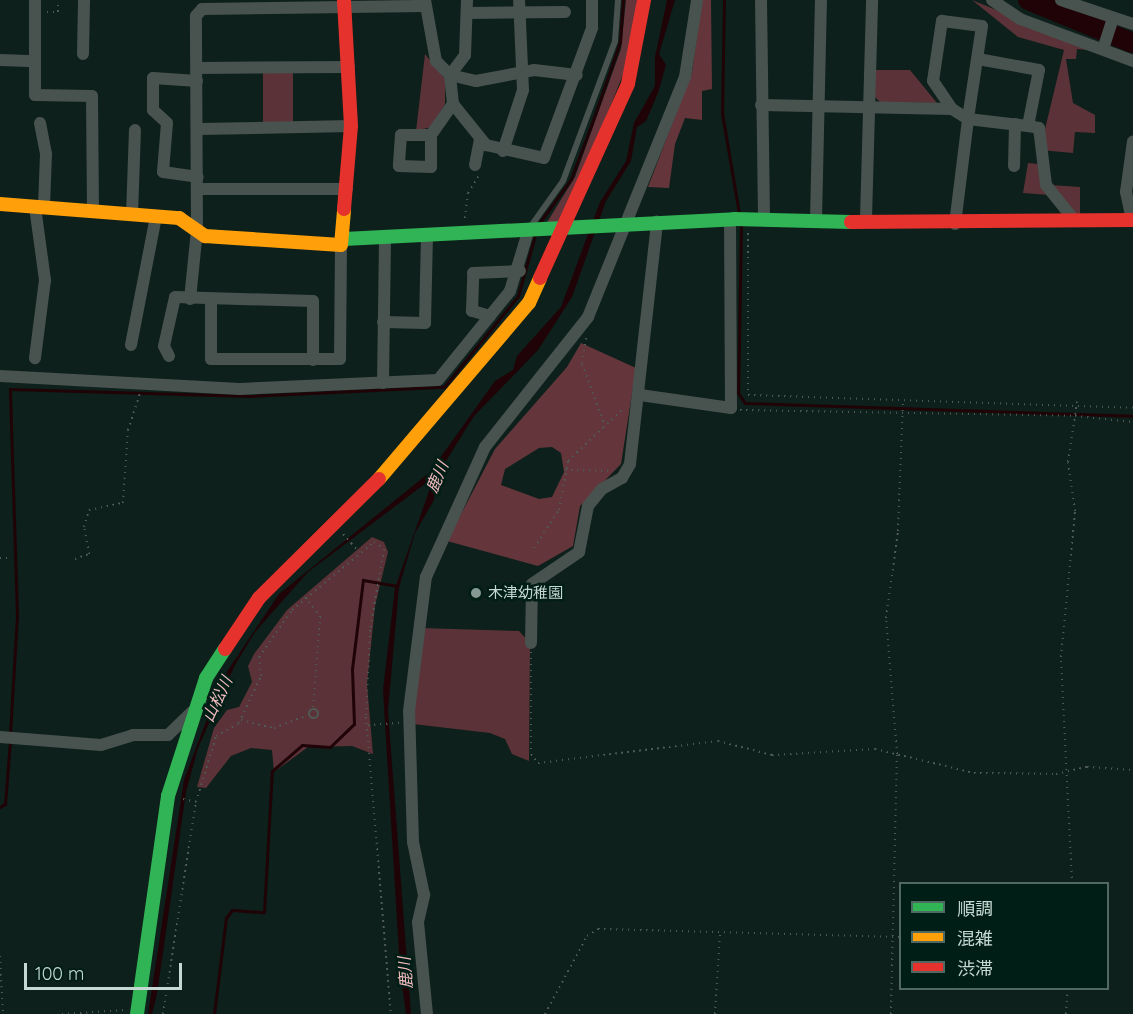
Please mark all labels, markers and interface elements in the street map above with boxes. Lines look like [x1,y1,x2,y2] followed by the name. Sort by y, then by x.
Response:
[422,459,452,495] water label: 鹿川
[488,584,563,602] place label: 木津幼稚園
[469,586,483,600] marker: 木津幼稚園
[198,673,236,725] water label: 山松川
[899,882,1109,990] legend
[957,897,993,920] text: 順調
[957,927,993,950] text: 混雑
[27,951,184,989] scale bar
[394,956,416,990] water label: 鹿川
[957,957,993,980] text: 渋滞
[35,962,84,985] text: 100 m

